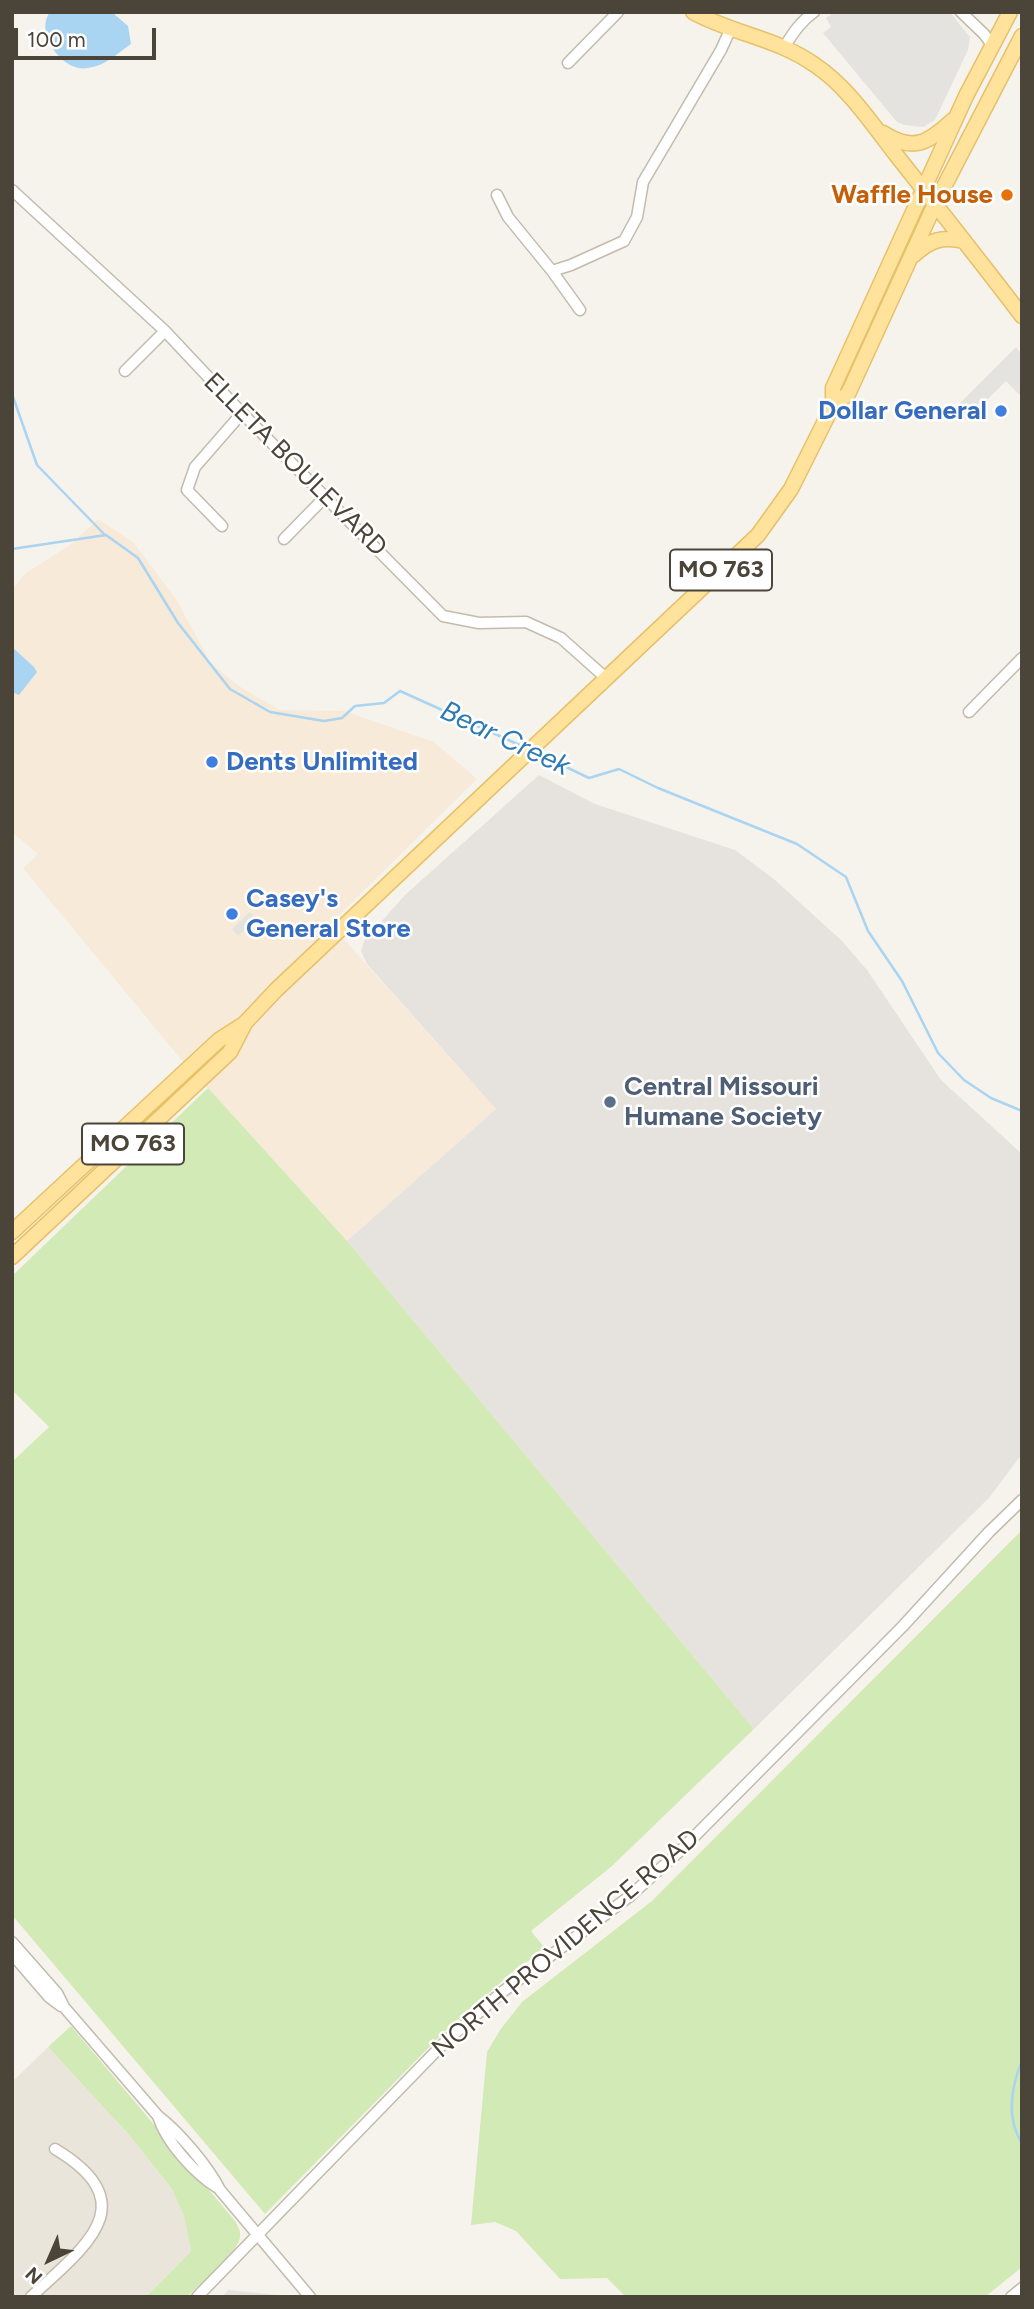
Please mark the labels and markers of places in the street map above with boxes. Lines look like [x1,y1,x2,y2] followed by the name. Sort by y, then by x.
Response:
[831,179,993,211] place label: Waffle House
[999,187,1015,203] marker: Waffle House
[818,395,987,427] place label: Dollar General
[993,403,1009,419] marker: Dollar General
[226,746,418,778] place label: Dents Unlimited
[204,754,220,770] marker: Dents Unlimited
[246,883,411,944] place label: Casey's General Store
[224,906,240,922] marker: Casey's General Store
[624,1071,822,1132] place label: Central Missouri Humane Society
[602,1094,618,1110] marker: Central Missouri Humane Society

